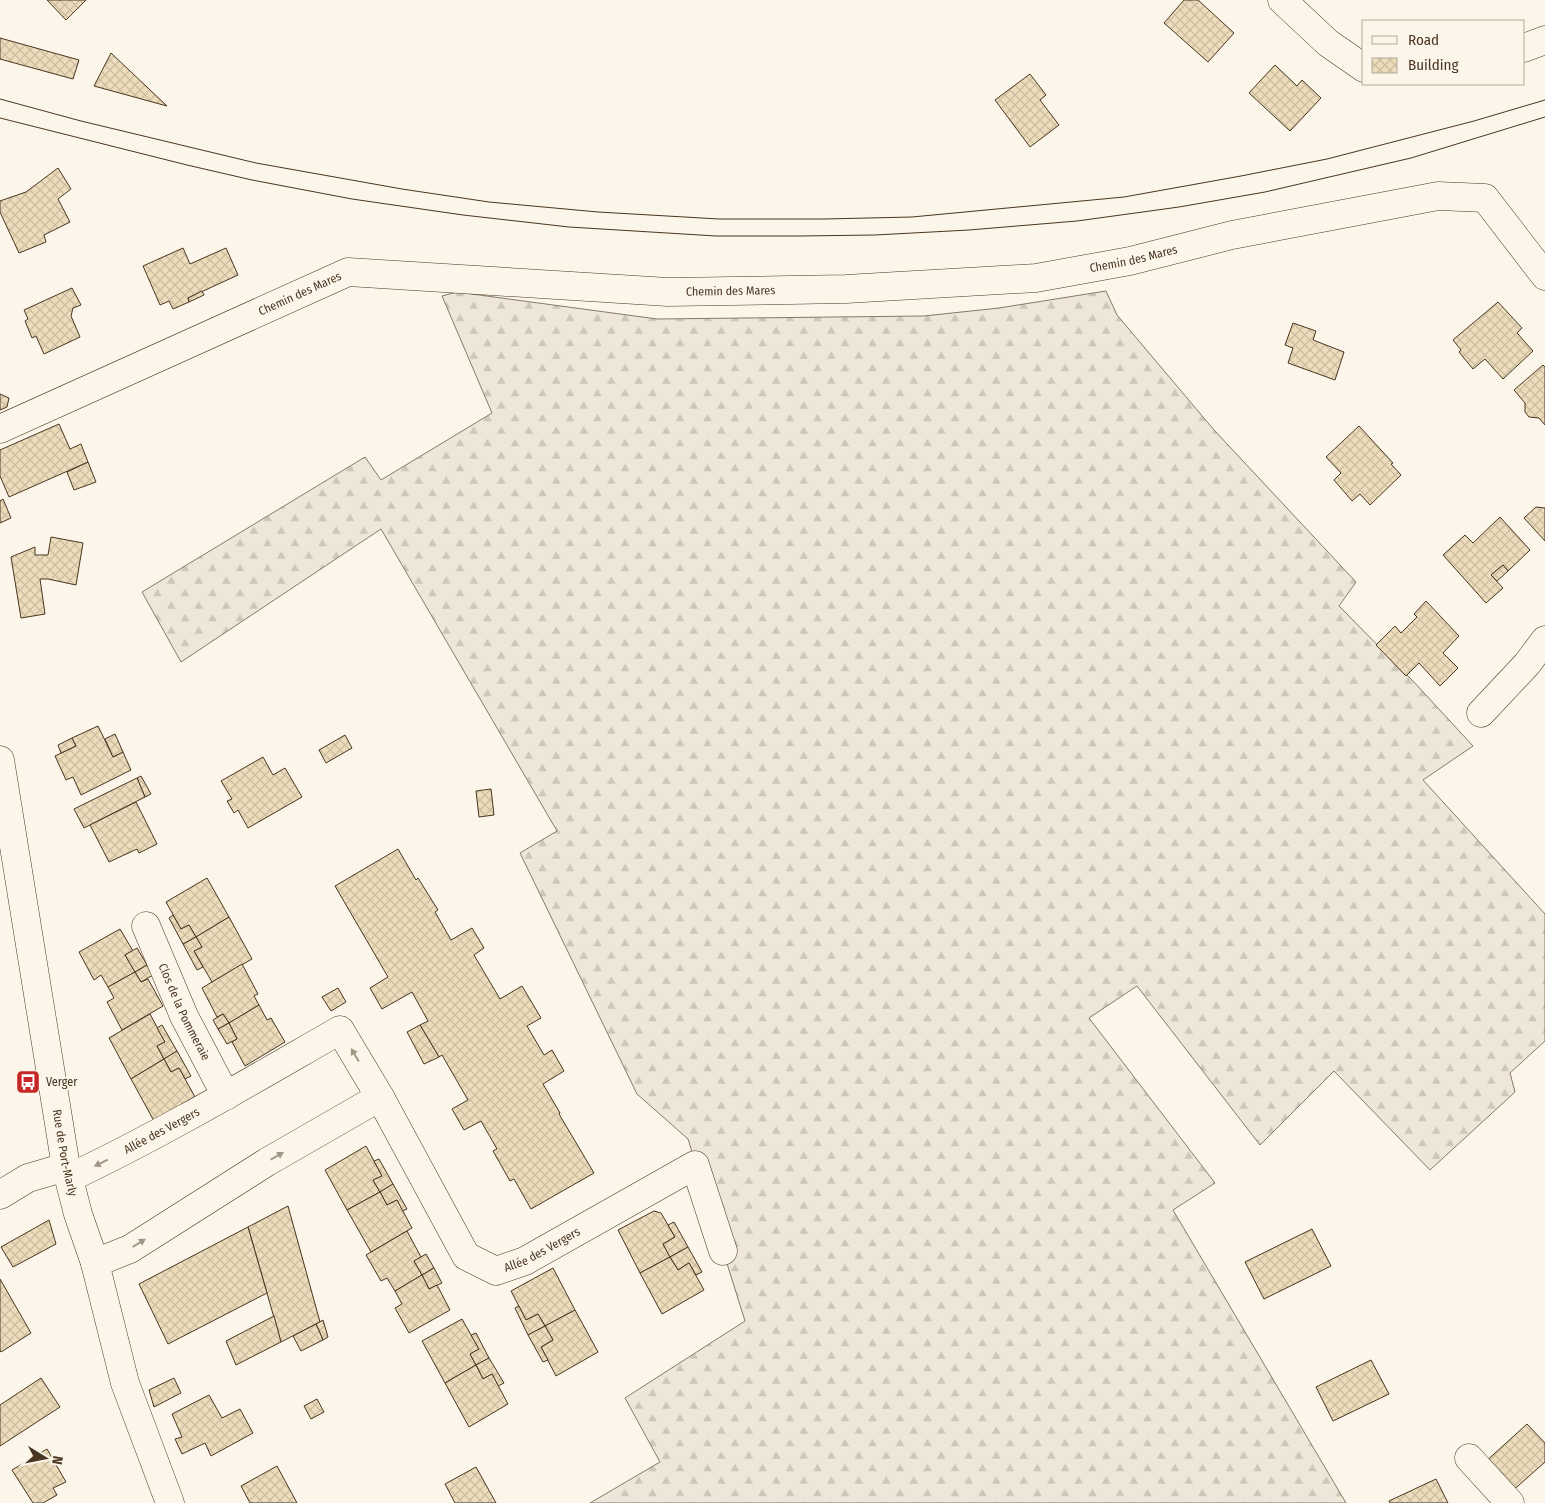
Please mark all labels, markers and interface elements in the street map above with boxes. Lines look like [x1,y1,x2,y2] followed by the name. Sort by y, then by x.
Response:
[1362,20,1525,85] legend
[1408,31,1439,49] text: Road
[1408,56,1459,74] text: Building
[1088,242,1179,275] street label: Chemin des Mares
[256,269,343,318] street label: Chemin des Mares
[686,283,775,299] street label: Chemin des Mares
[156,961,213,1063] street label: Clos de la Pommeraie
[350,1049,360,1062] one-way arrow
[15,1069,41,1095] bus stop icon: Verger
[46,1075,78,1089] place label: Verger
[121,1105,202,1157] street label: Allée des Vergers
[50,1108,80,1198] street label: Rue de Port-Marly
[270,1152,283,1161] one-way arrow
[94,1159,108,1167] one-way arrow
[502,1224,583,1275] street label: Allée des Vergers
[133,1238,146,1247] one-way arrow
[20,1433,70,1483] north arrow
[48,1455,66,1466] text: N

